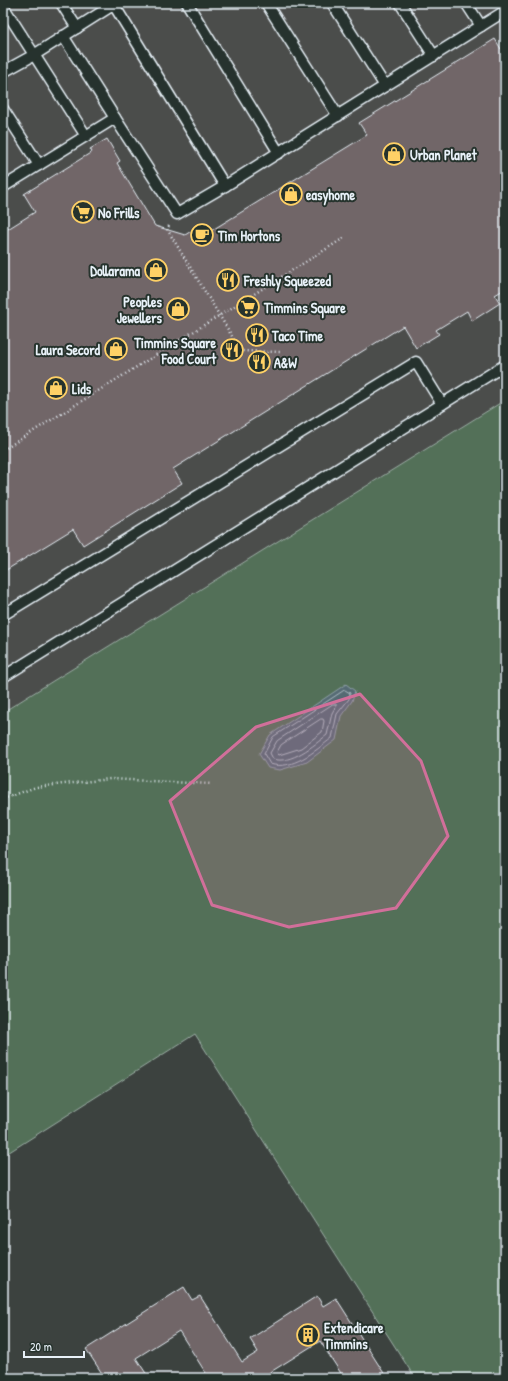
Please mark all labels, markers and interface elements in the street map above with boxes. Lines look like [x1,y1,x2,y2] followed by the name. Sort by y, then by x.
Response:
[381,141,407,167] shop icon: Urban Planet
[410,145,478,164] place label: Urban Planet
[278,181,304,207] shop icon: easyhome
[306,185,355,206] place label: easyhome
[70,199,96,225] supermarket icon: No Frills
[98,203,140,222] place label: No Frills
[189,222,215,248] cafe icon: Tim Hortons
[217,226,281,245] place label: Tim Hortons
[143,257,169,283] shop icon: Dollarama
[90,261,141,280] place label: Dollarama
[215,267,241,293] restaurant icon: Freshly Squeezed
[243,271,332,292] place label: Freshly Squeezed
[117,292,163,327] place label: Peoples Jewellers
[235,294,261,320] supermarket icon: Timmins Square
[165,296,191,322] shop icon: Peoples Jewellers
[263,298,346,319] place label: Timmins Square
[244,322,270,348] restaurant icon: Taco Time
[271,326,324,345] place label: Taco Time
[133,333,217,368] place label: Timmins Square Food Court
[103,336,129,362] shop icon: Laura Secord
[219,337,245,363] restaurant icon: Timmins Square Food Court
[36,340,101,359] place label: Laura Secord
[246,349,272,375] restaurant icon: A&W
[274,353,297,372] place label: A&W
[43,375,69,401] shop icon: Lids
[72,379,92,398] place label: Lids
[323,1318,384,1353] place label: Extendicare Timmins
[295,1322,321,1348] building icon: Extendicare Timmins
[24,1333,84,1359] scale bar
[30,1338,52,1355] text: 20 m

